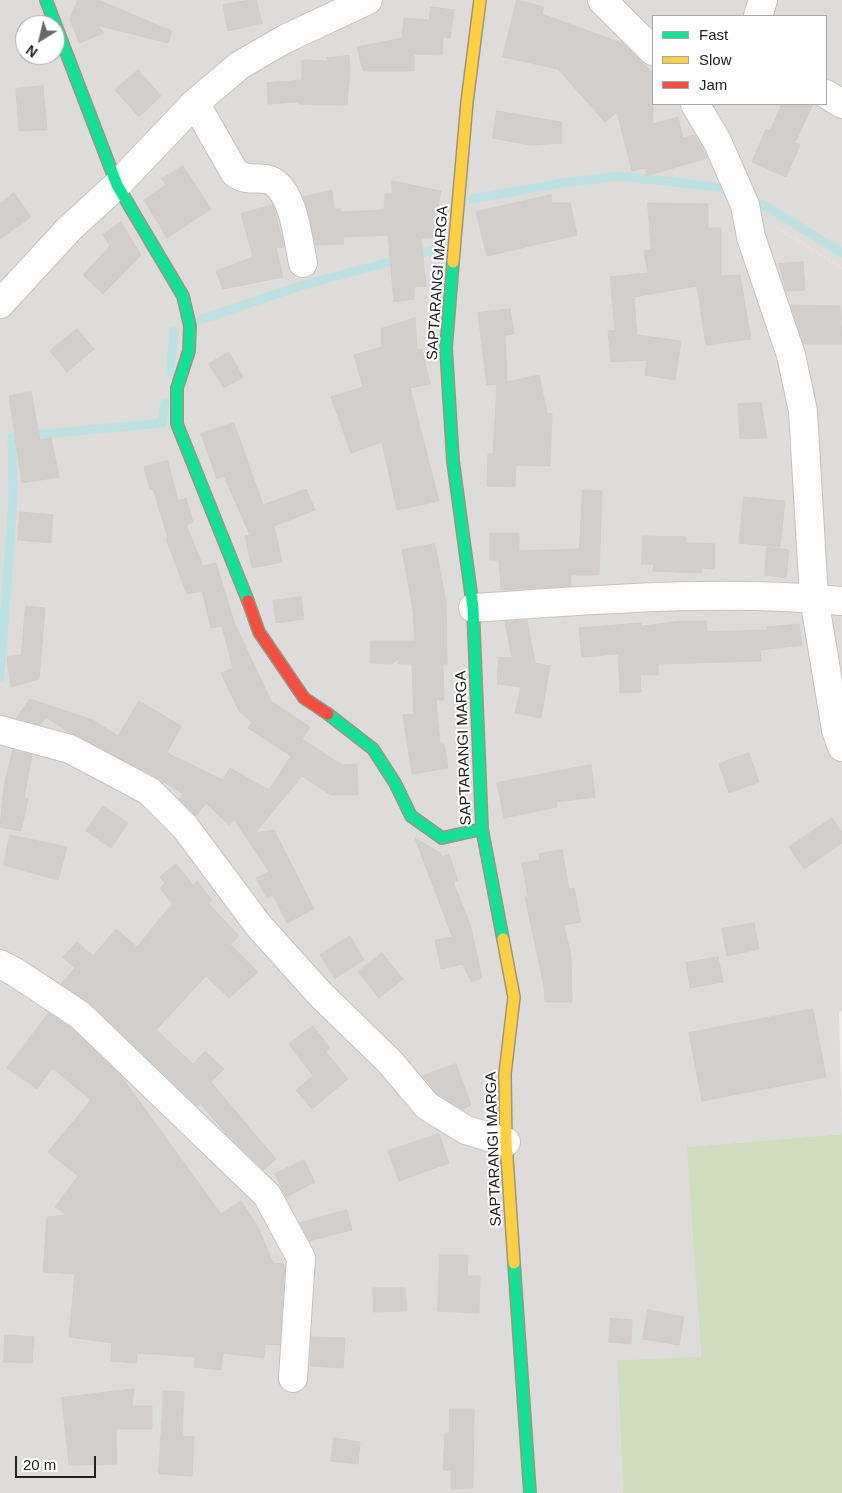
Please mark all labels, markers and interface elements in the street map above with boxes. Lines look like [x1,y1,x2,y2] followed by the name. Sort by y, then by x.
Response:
[15,15,65,65] north arrow
[652,15,827,105] legend
[699,26,728,43] text: Fast
[23,42,41,61] text: N
[699,51,732,68] text: Slow
[699,76,727,93] text: Jam
[424,205,452,361] street label: SAPTARANGI MARGA
[452,670,476,826] street label: SAPTARANGI MARGA
[482,1071,506,1227] street label: SAPTARANGI MARGA
[18,1446,99,1478] scale bar
[23,1456,56,1473] text: 20 m

